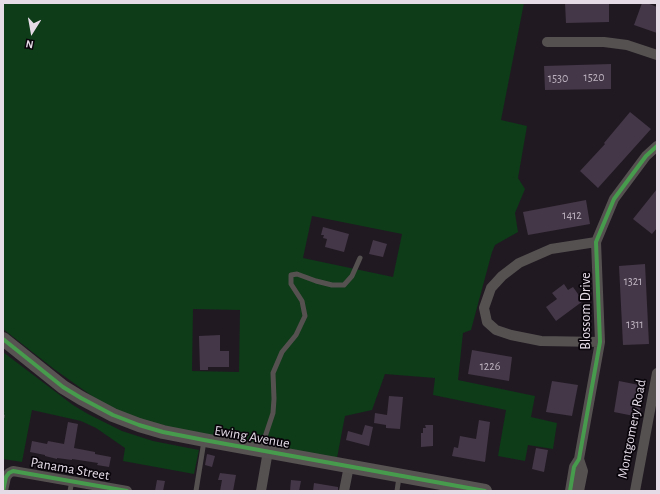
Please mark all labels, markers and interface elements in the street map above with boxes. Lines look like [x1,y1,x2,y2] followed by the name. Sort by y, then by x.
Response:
[12,12,52,52] north arrow
[25,38,34,50] text: N
[584,70,604,84] house number: 1520
[548,71,568,85] house number: 1530
[562,208,582,222] house number: 1412
[578,272,594,350] street label: Blossom Drive
[624,274,642,288] house number: 1321
[626,317,644,331] house number: 1311
[480,359,500,373] house number: 1226
[614,378,650,480] street label: Montgomery Road
[213,422,291,452] street label: Ewing Avenue
[29,454,111,484] street label: Panama Street

